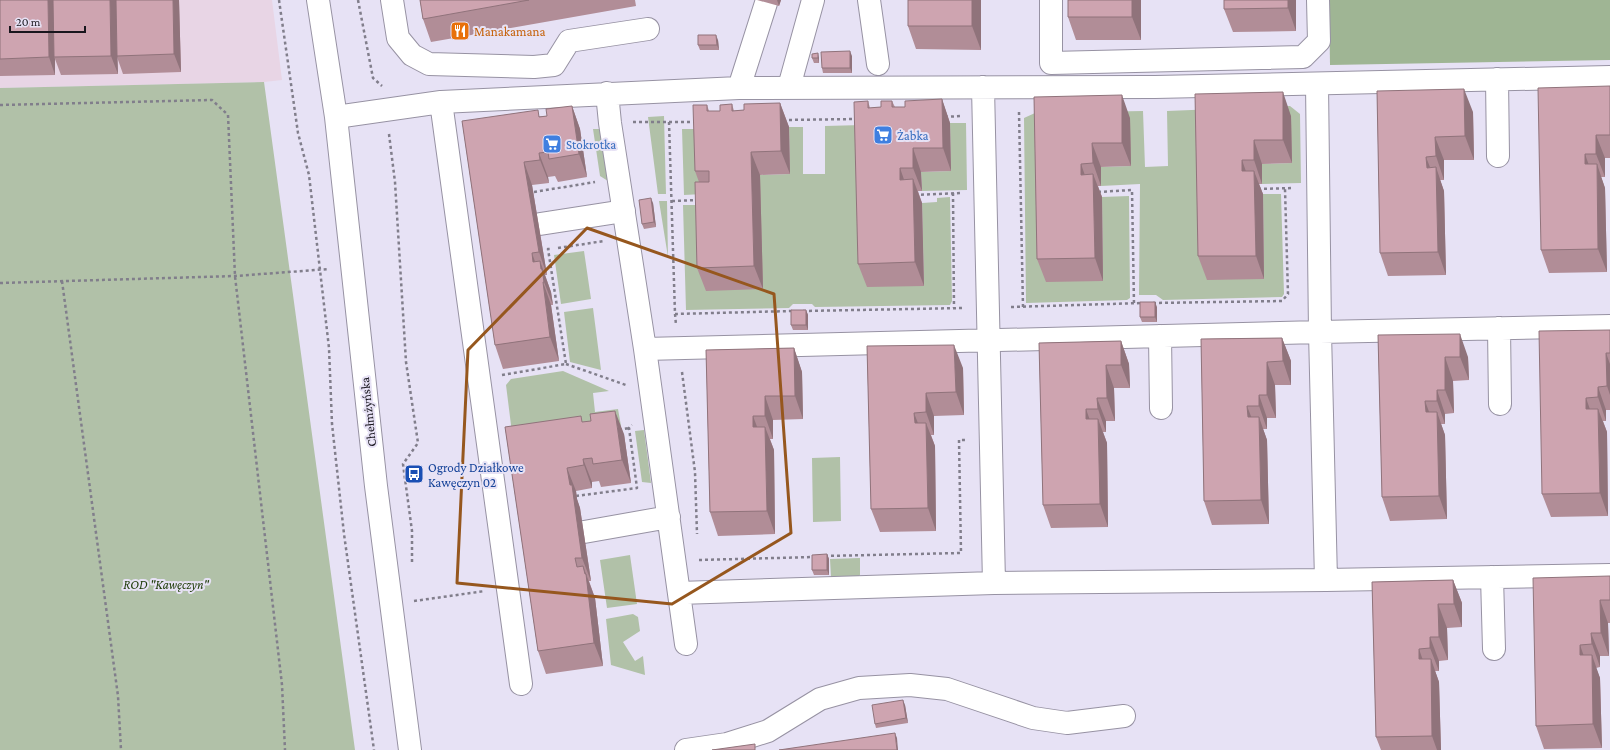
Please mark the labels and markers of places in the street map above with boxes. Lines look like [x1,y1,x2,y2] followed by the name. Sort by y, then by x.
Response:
[449,20,471,42] restaurant icon: Manakamana
[474,24,545,39] place label: Manakamana
[872,124,894,146] supermarket icon: Żabka
[897,128,929,143] place label: Żabka
[541,133,563,155] supermarket icon: Stokrotka
[566,137,616,152] place label: Stokrotka
[428,460,524,490] place label: Ogrody Działkowe Kawęczyn 02
[403,463,425,485] bus stop icon: Ogrody Działkowe Kawęczyn 02

